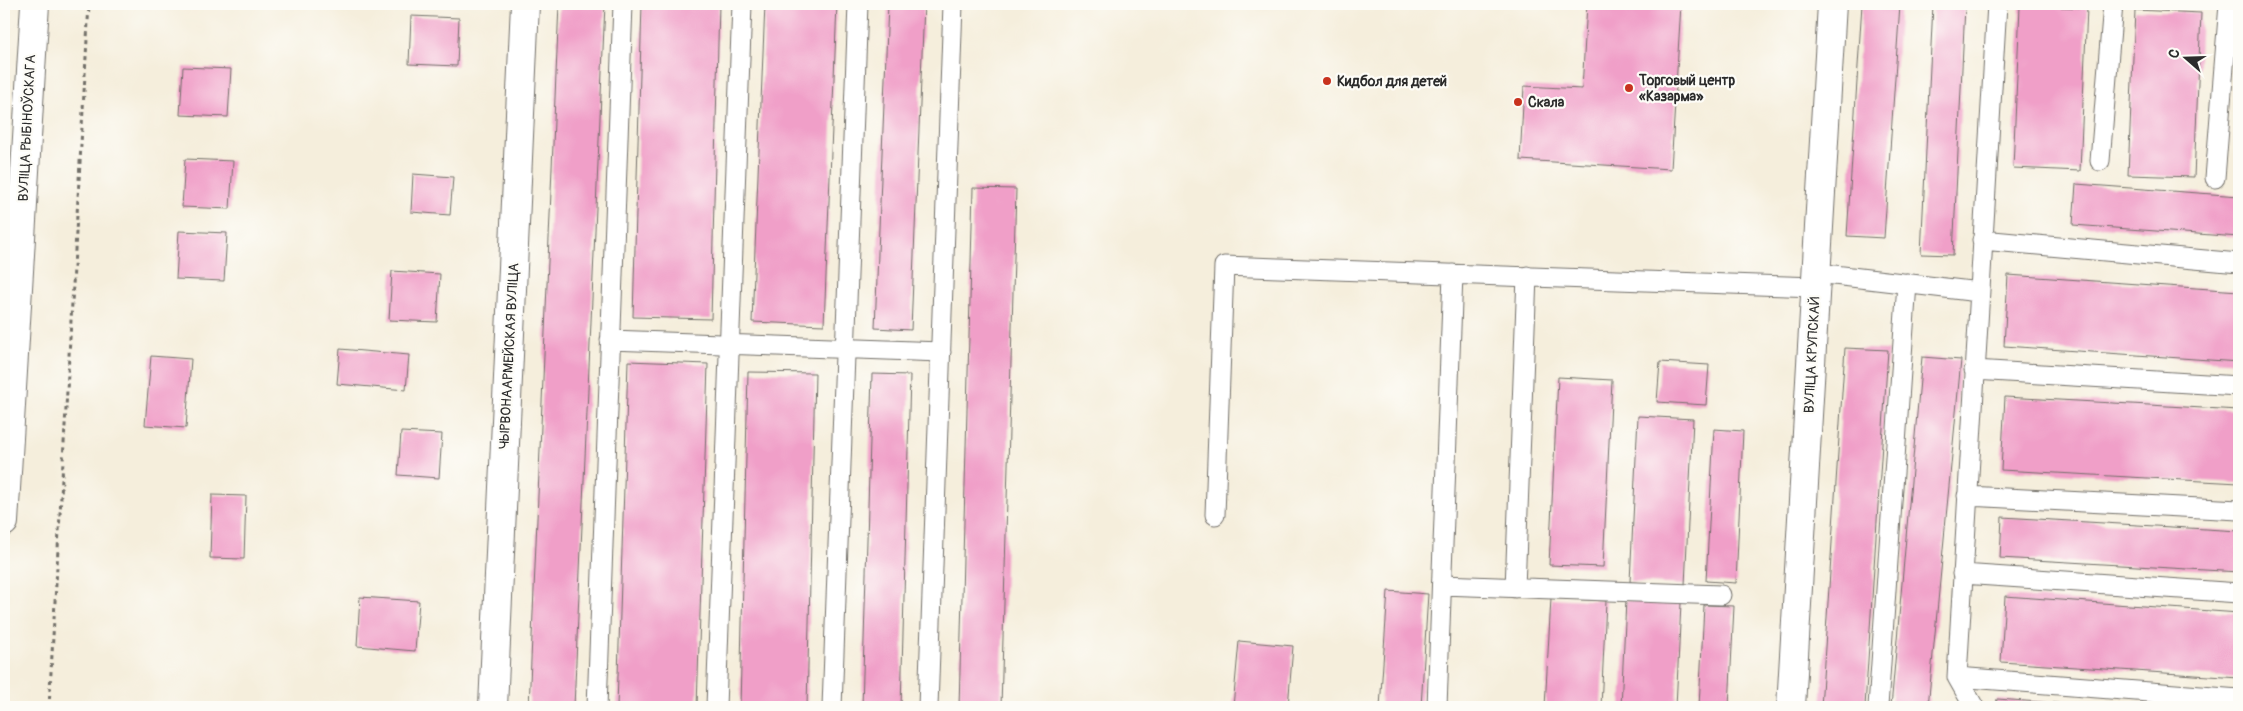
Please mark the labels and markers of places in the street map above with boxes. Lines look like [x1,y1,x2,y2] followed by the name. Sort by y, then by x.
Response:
[1638,72,1736,105] place label: Торговый центр «Казарма»
[1337,73,1447,90] place label: Кидбол для детей
[1321,75,1333,87] marker: Кидбол для детей
[1623,82,1635,94] marker: Торговый центр «Казарма»
[1528,94,1565,111] place label: Скала
[1512,96,1524,108] marker: Скала

